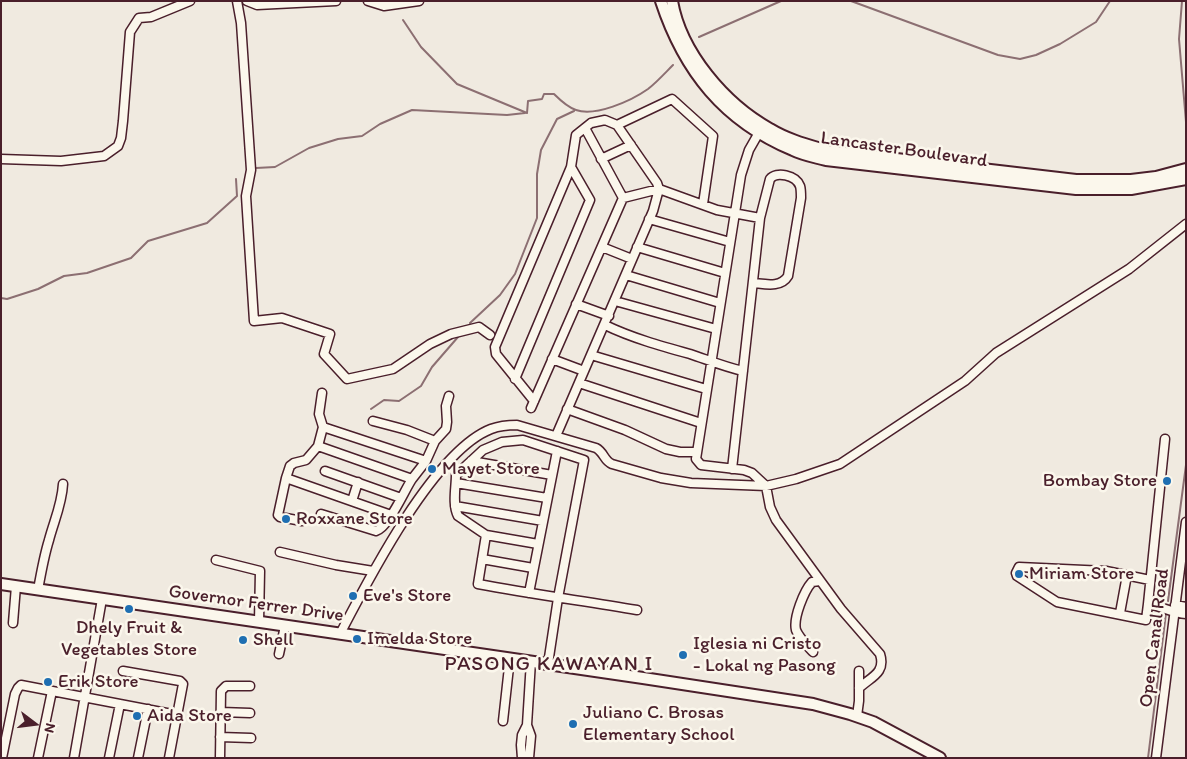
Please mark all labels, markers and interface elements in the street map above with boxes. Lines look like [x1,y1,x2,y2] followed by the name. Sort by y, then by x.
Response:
[819,127,989,173] street label: Lancaster Boulevard
[442,458,540,480] place label: Mayet Store
[426,463,438,475] marker: Mayet Store
[1043,470,1157,492] place label: Bombay Store
[1161,475,1173,487] marker: Bombay Store
[296,508,413,530] place label: Roxxane Store
[280,513,292,525] marker: Roxxane Store
[1029,563,1134,585] place label: Miriam Store
[1135,567,1175,709] street label: Open Canal Road
[1013,568,1025,580] marker: Miriam Store
[167,580,345,628] street label: Governor Ferrer Drive
[363,585,451,607] place label: Eve's Store
[347,590,359,602] marker: Eve's Store
[123,603,135,615] marker: Dhely Fruit & Vegetables Store
[61,617,197,661] place label: Dhely Fruit & Vegetables Store
[367,628,472,650] place label: Imelda Store
[253,629,294,651] place label: Shell
[351,633,363,645] marker: Imelda Store
[693,633,836,677] place label: Iglesia ni Cristo - Lokal ng Pasong
[237,634,249,646] marker: Shell
[677,649,689,661] marker: Iglesia ni Cristo - Lokal ng Pasong
[441,652,657,678] district label: PASONG KAWAYAN I
[58,671,139,693] place label: Erik Store
[42,676,54,688] marker: Erik Store
[10,699,60,749] north arrow
[583,702,735,746] place label: Juliano C. Brosas Elementary School
[147,705,232,727] place label: Aida Store
[131,710,143,722] marker: Aida Store
[567,718,579,730] marker: Juliano C. Brosas Elementary School
[41,721,59,735] text: N

